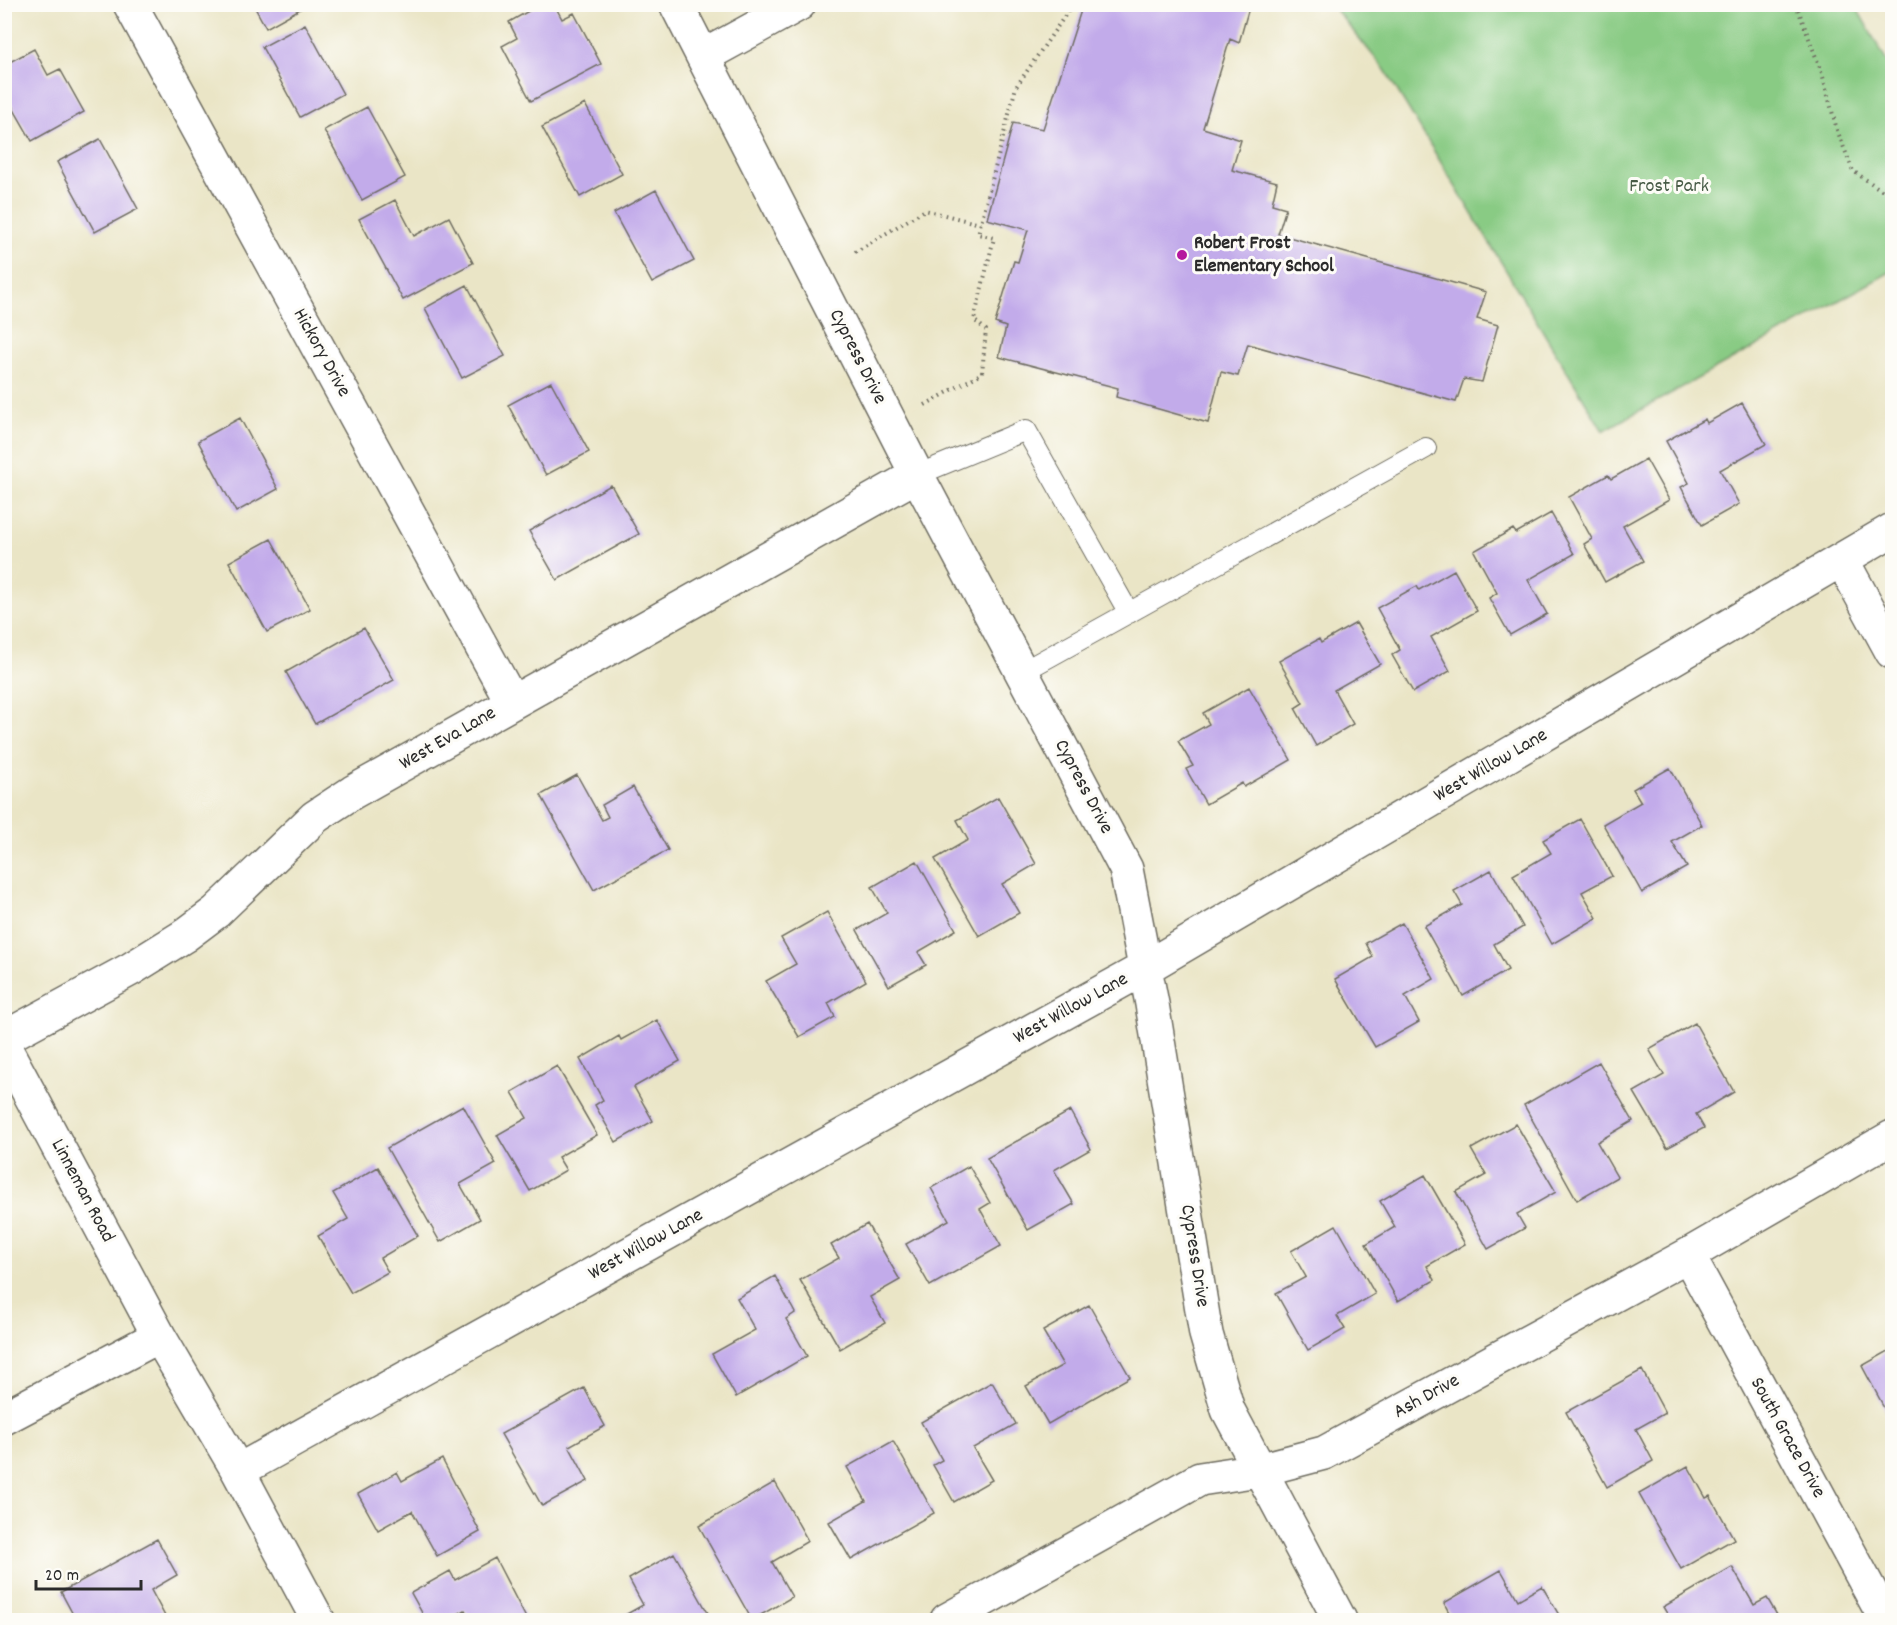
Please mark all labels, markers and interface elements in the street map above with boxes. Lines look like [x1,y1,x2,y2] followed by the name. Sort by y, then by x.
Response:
[1629,173,1709,201] park label: Frost Park
[1194,230,1334,281] place label: Robert Frost Elementary School
[1175,248,1189,262] marker: Robert Frost Elementary School
[285,303,357,403] street label: Hickory Drive
[821,305,893,410] street label: Cypress Drive
[394,700,502,778] street label: West Eva Lane
[1429,722,1553,810] street label: West Willow Lane
[1046,735,1120,839] street label: Cypress Drive
[1009,966,1134,1052] street label: West Willow Lane
[43,1134,121,1248] street label: Linneman Road
[584,1202,709,1288] street label: West Willow Lane
[1172,1203,1216,1309] street label: Cypress Drive
[1389,1367,1465,1427] street label: Ash Drive
[1742,1372,1832,1504] street label: South Grace Drive
[36,1553,141,1591] scale bar
[45,1564,79,1589] text: 20 m

